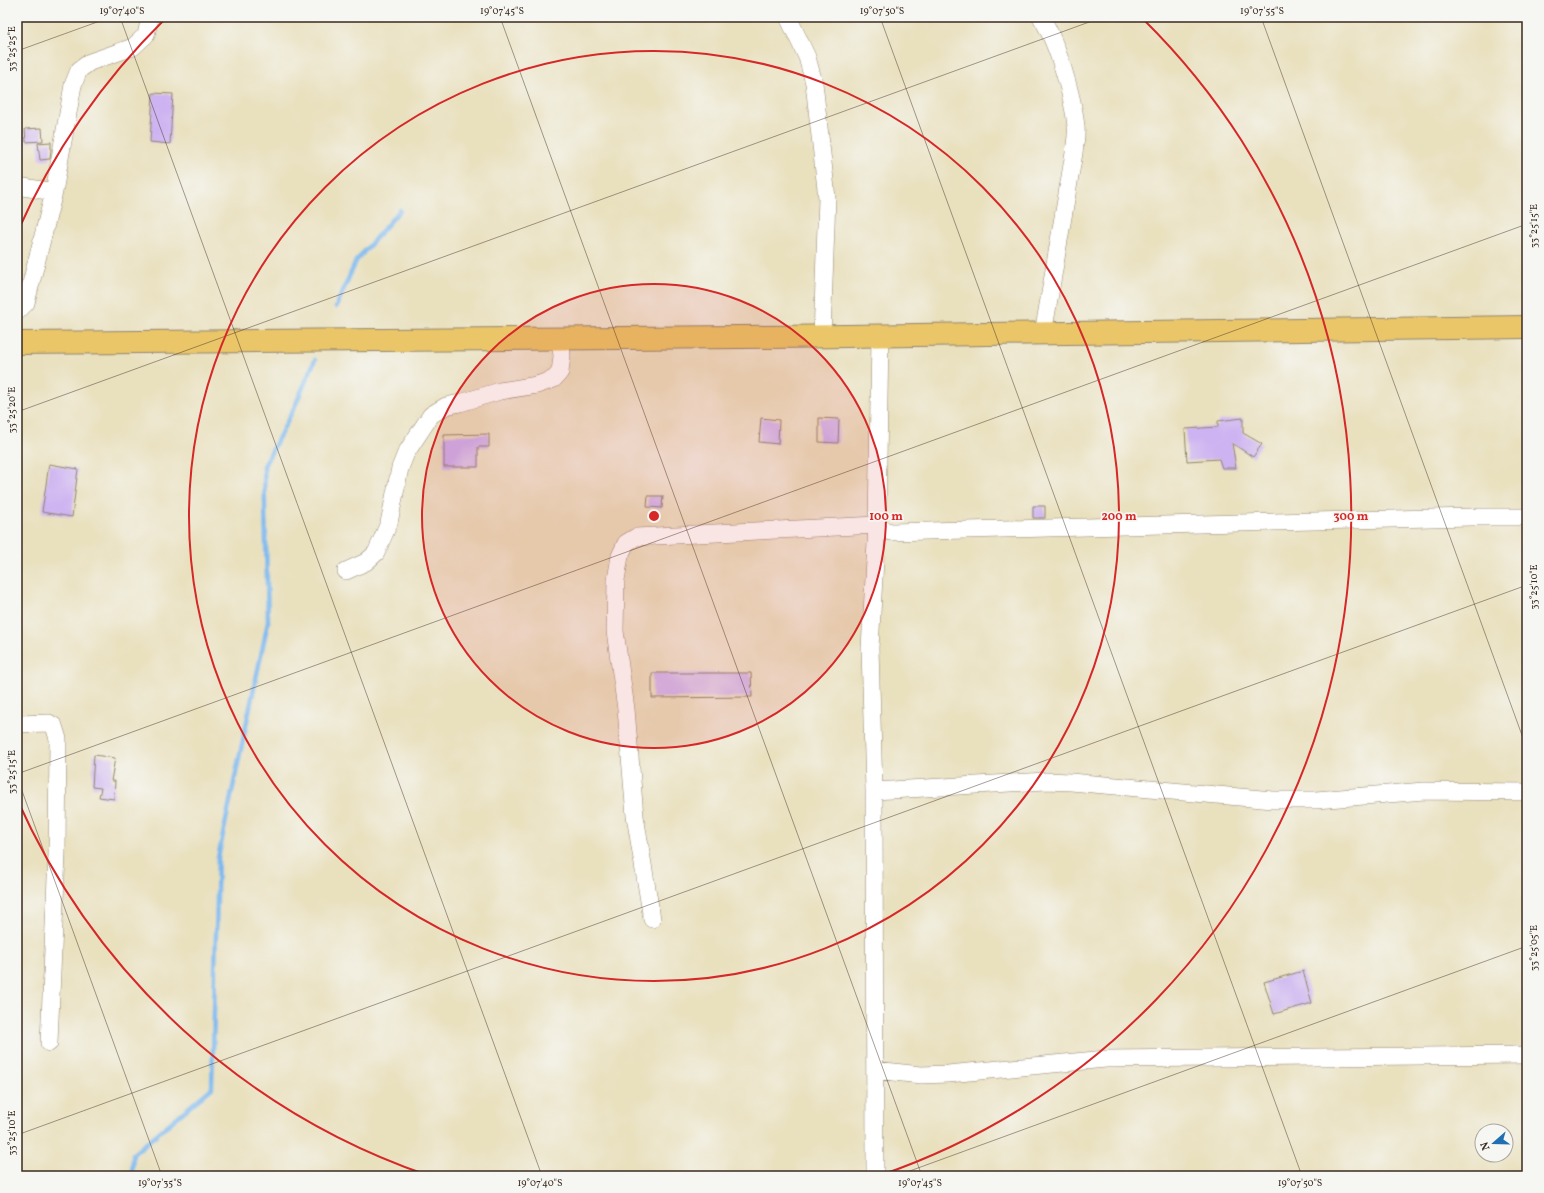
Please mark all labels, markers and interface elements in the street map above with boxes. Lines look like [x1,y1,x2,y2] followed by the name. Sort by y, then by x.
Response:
[99,4,145,18] text: 19°07'40"S
[480,4,524,18] text: 19°07'45"S
[860,4,904,18] text: 19°07'50"S
[1240,4,1284,18] text: 19°07'55"S
[5,26,19,72] text: 33°25'25"E
[1527,204,1541,248] text: 33°25'15"E
[5,387,19,433] text: 33°25'20"E
[647,509,661,523] centre of rings
[869,509,903,525] text: 100 m
[1101,509,1137,525] text: 200 m
[1334,509,1369,525] text: 300 m
[1527,564,1541,610] text: 33°25'10"E
[5,750,19,794] text: 33°25'15"E
[1527,925,1541,971] text: 33°25'05"E
[5,1110,19,1156] text: 33°25'10"E
[1474,1123,1514,1163] north arrow
[1478,1140,1494,1152] text: N
[138,1176,182,1190] text: 19°07'35"S
[517,1176,563,1190] text: 19°07'40"S
[898,1176,942,1190] text: 19°07'45"S
[1278,1176,1322,1190] text: 19°07'50"S

